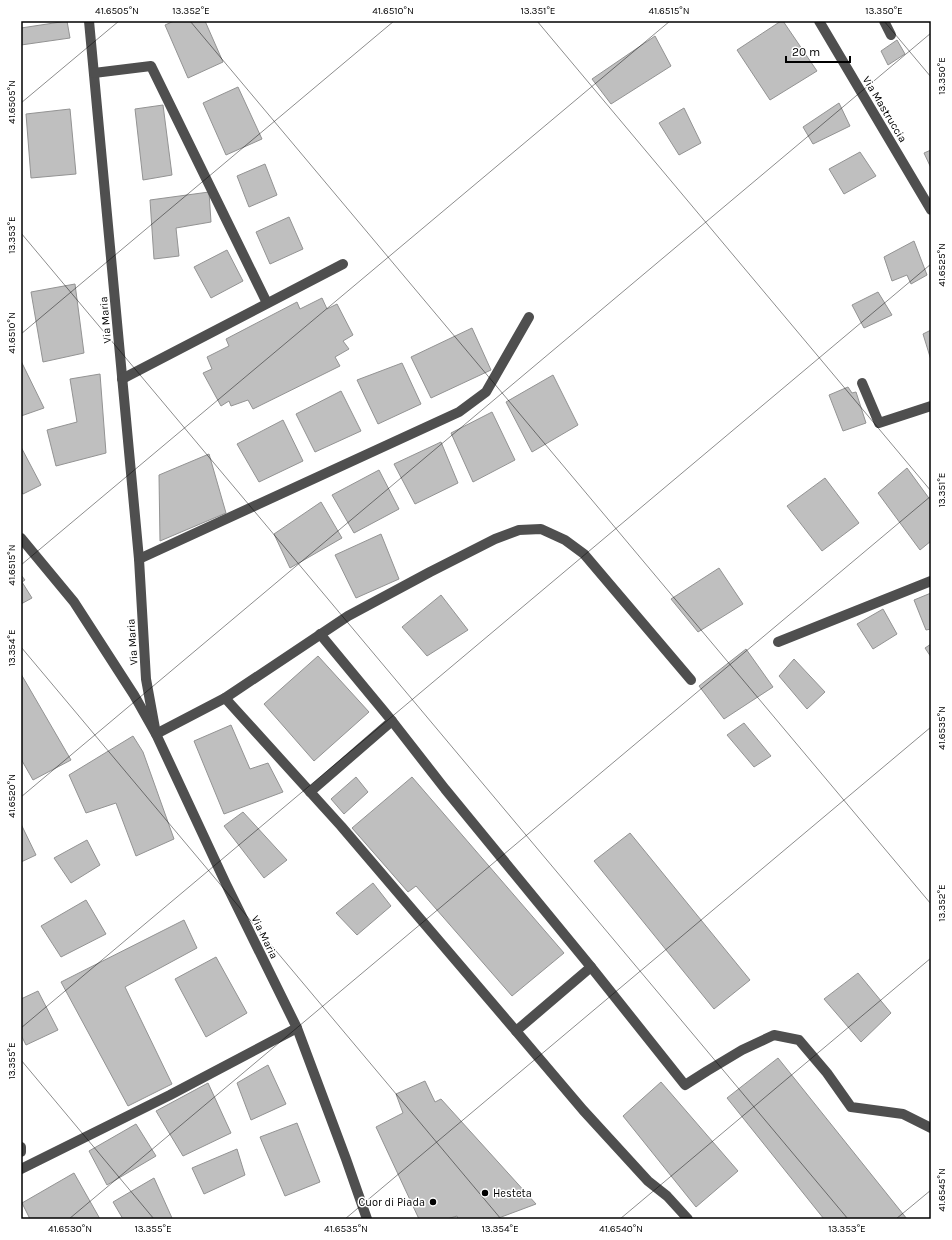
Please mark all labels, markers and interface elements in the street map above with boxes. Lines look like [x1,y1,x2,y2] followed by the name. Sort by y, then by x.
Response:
[95,5,139,17] text: 41.6505°N
[172,5,210,17] text: 13.352°E
[372,5,414,17] text: 41.6510°N
[521,5,555,17] text: 13.351°E
[648,5,690,17] text: 41.6515°N
[865,5,903,17] text: 13.350°E
[786,38,850,64] scale bar
[792,45,820,59] text: 20 m
[936,57,948,95] text: 13.350°E
[860,74,909,145] street label: Via Mastruccia
[6,80,18,124] text: 41.6505°N
[6,216,18,254] text: 13.353°E
[936,243,948,287] text: 41.6525°N
[97,296,114,344] street label: Via Maria
[6,312,18,354] text: 41.6510°N
[936,473,948,507] text: 13.351°E
[6,544,18,586] text: 41.6515°N
[124,618,141,666] street label: Via Maria
[6,629,18,667] text: 13.354°E
[936,706,948,750] text: 41.6535°N
[6,774,18,818] text: 41.6520°N
[936,884,948,922] text: 13.352°E
[248,913,281,961] street label: Via Maria
[6,1042,18,1080] text: 13.355°E
[936,1168,948,1212] text: 41.6545°N
[493,1187,532,1200] place label: Hesteta
[480,1188,490,1198] marker: Hesteta
[359,1196,425,1209] place label: Cuor di Piada
[428,1197,438,1207] marker: Cuor di Piada
[48,1223,92,1235] text: 41.6530°N
[134,1223,172,1235] text: 13.355°E
[324,1223,368,1235] text: 41.6535°N
[481,1223,519,1235] text: 13.354°E
[599,1223,643,1235] text: 41.6540°N
[828,1223,866,1235] text: 13.353°E

